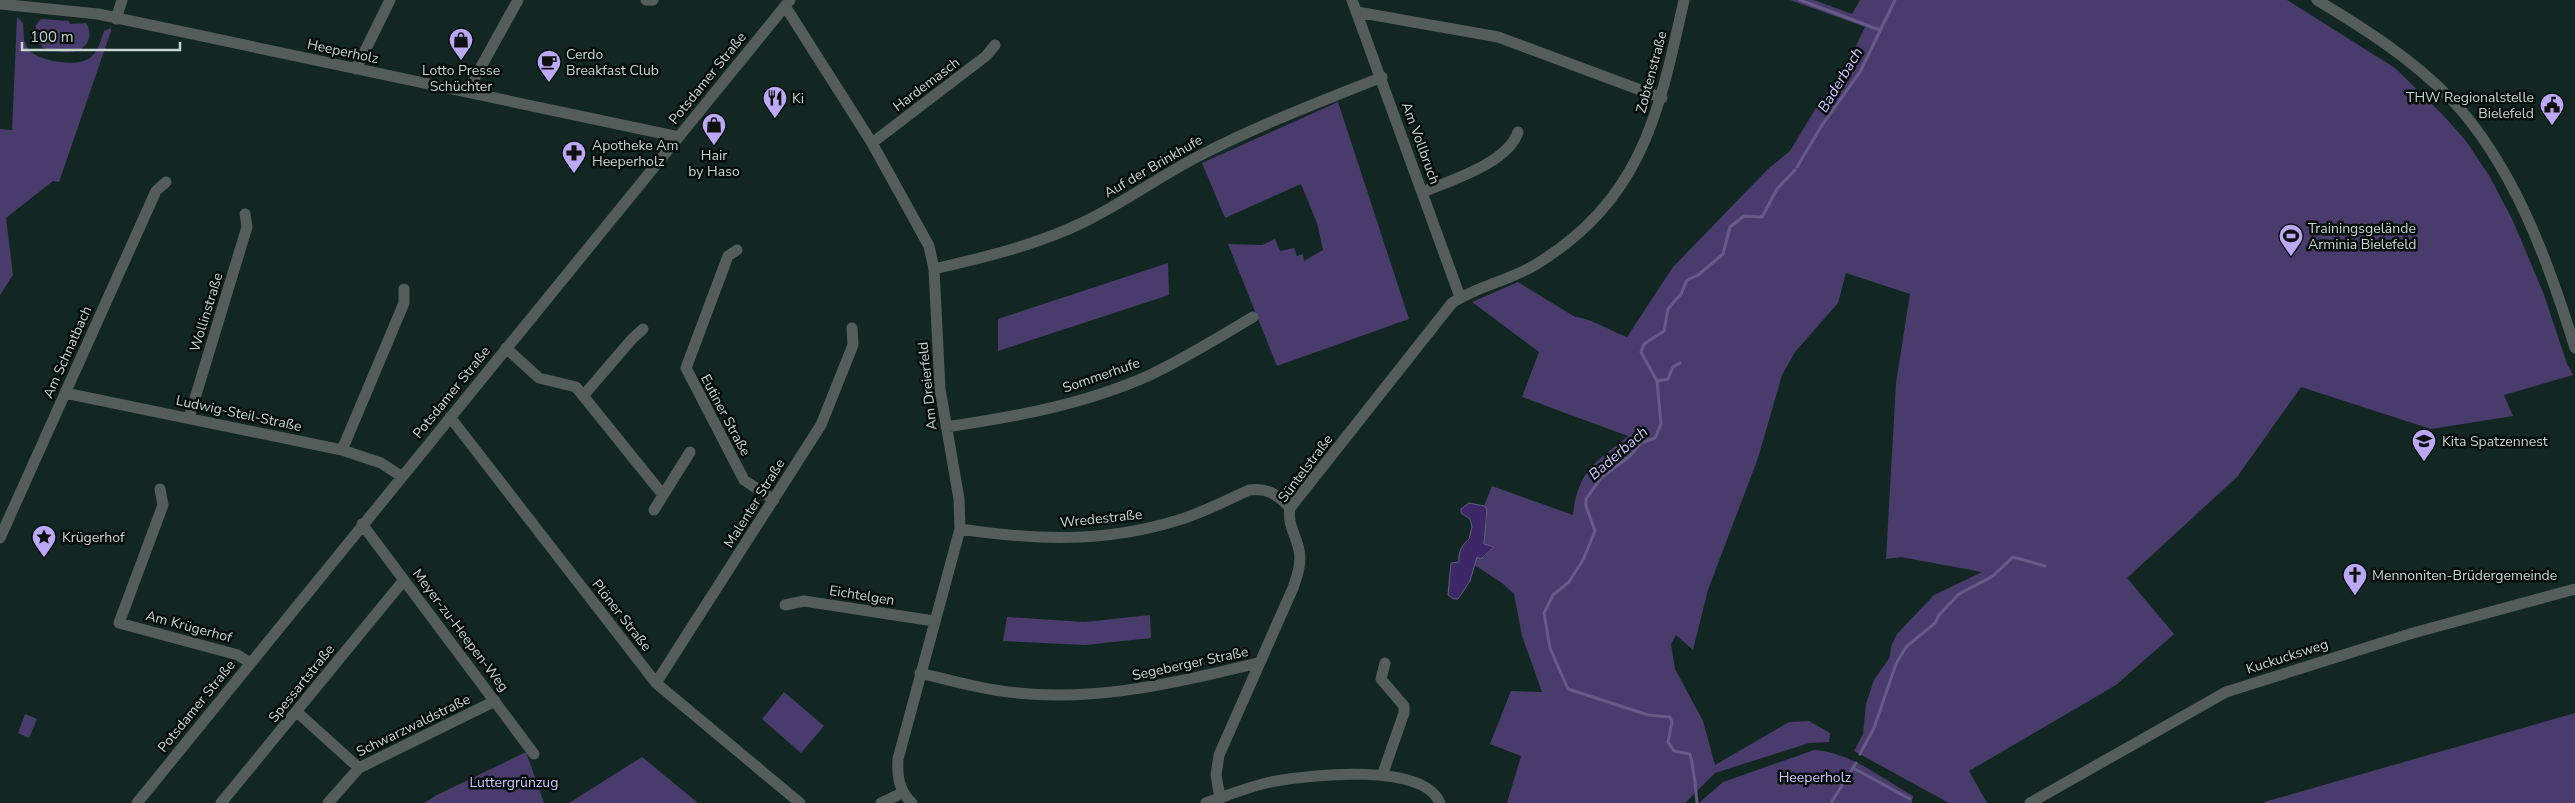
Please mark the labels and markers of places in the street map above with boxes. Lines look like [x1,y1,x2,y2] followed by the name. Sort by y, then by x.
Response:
[448,27,474,61] shop icon: Lotto Presse Schüchter
[566,45,659,80] place label: Cerdo Breakfast Club
[536,49,562,83] cafe icon: Cerdo Breakfast Club
[422,61,500,96] place label: Lotto Presse Schüchter
[762,85,788,119] restaurant icon: Ki
[2406,88,2534,123] place label: THW Regionalstelle Bielefeld
[792,89,804,108] place label: Ki
[2539,92,2565,126] public building icon: THW Regionalstelle Bielefeld
[701,112,727,146] shop icon: Hair by Haso
[592,136,678,171] place label: Apotheke Am Heeperholz
[561,140,587,174] pharmacy icon: Apotheke Am Heeperholz
[688,146,740,181] place label: Hair by Haso
[2308,219,2417,254] place label: Trainingsgelände Arminia Bielefeld
[2278,223,2304,257] sports icon: Trainingsgelände Arminia Bielefeld
[2411,428,2437,462] school or university icon: Kita Spatzennest
[2442,432,2548,451] place label: Kita Spatzennest
[31,524,57,558] place icon: Krügerhof
[62,528,125,547] place label: Krügerhof
[2342,562,2368,596] church icon: Mennoniten-Brüdergemeinde
[2372,566,2557,585] place label: Mennoniten-Brüdergemeinde

